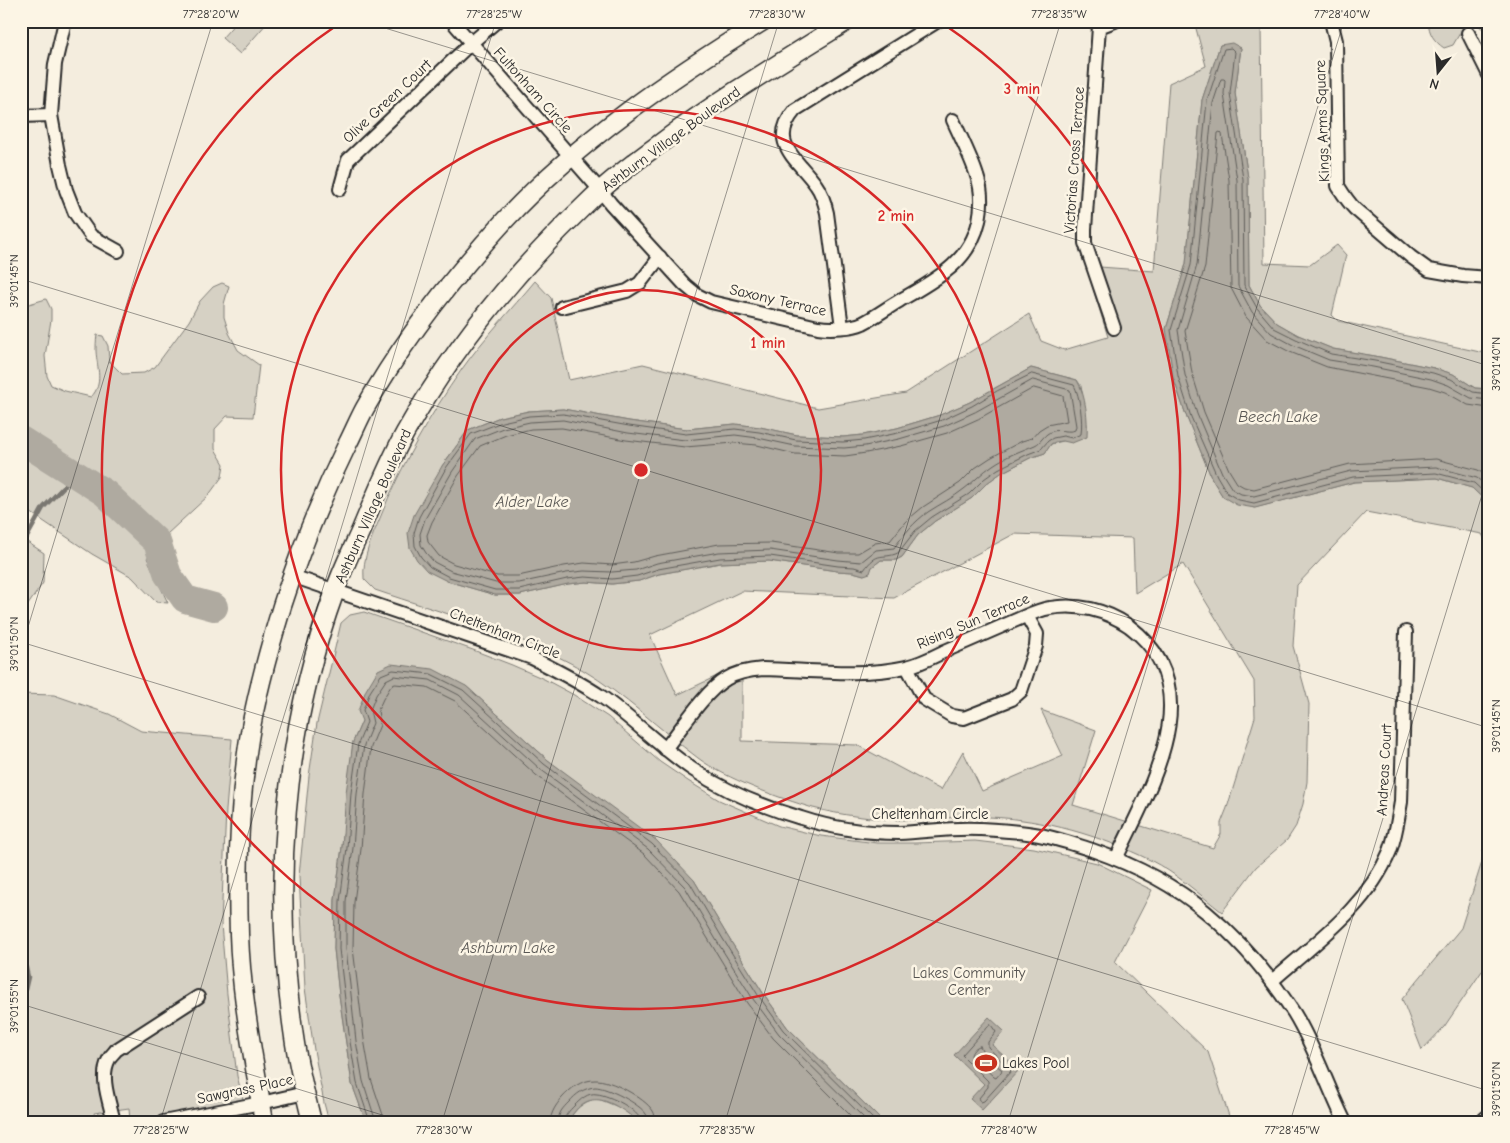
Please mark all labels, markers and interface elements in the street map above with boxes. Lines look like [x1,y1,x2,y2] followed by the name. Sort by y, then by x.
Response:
[183,7,240,21] text: 77°28'20"W
[466,7,522,21] text: 77°28'25"W
[749,7,806,21] text: 77°28'30"W
[1031,7,1087,21] text: 77°28'35"W
[1314,7,1371,21] text: 77°28'40"W
[490,43,576,137] street label: Fultonham Circle
[1412,48,1462,98] north arrow
[339,55,436,147] street label: Olive Green Court
[1311,59,1333,182] street label: Kings Arms Square
[1427,74,1441,93] text: N
[1004,80,1040,98] text: 3 min
[598,83,744,195] street label: Ashburn Village Boulevard
[1060,85,1088,234] street label: Victorias Cross Terrace
[878,207,914,225] text: 2 min
[7,254,21,308] text: 39°01'45"N
[728,280,829,320] street label: Saxony Terrace
[751,334,785,352] text: 1 min
[1489,337,1503,391] text: 39°01'40"N
[1238,408,1318,426] water label: Beech Lake
[331,426,415,586] street label: Ashburn Village Boulevard
[632,461,650,479] centre of rings
[495,493,568,511] water label: Alder Lake
[914,589,1033,653] street label: Rising Sun Terrace
[447,604,563,663] street label: Cheltenham Circle
[7,617,21,671] text: 39°01'50"N
[1489,699,1503,753] text: 39°01'45"N
[1373,723,1395,817] street label: Andreas Court
[871,805,989,823] street label: Cheltenham Circle
[460,939,555,957] water label: Ashburn Lake
[912,964,1026,999] park label: Lakes Community Center
[7,979,21,1033] text: 39°01'55"N
[973,1050,999,1076] sports icon: Lakes Pool
[1002,1054,1070,1072] place label: Lakes Pool
[1489,1062,1503,1116] text: 39°01'50"N
[195,1070,295,1108] street label: Sawgrass Place
[133,1123,189,1137] text: 77°28'25"W
[416,1123,473,1137] text: 77°28'30"W
[699,1123,755,1137] text: 77°28'35"W
[981,1123,1038,1137] text: 77°28'40"W
[1264,1123,1320,1137] text: 77°28'45"W

